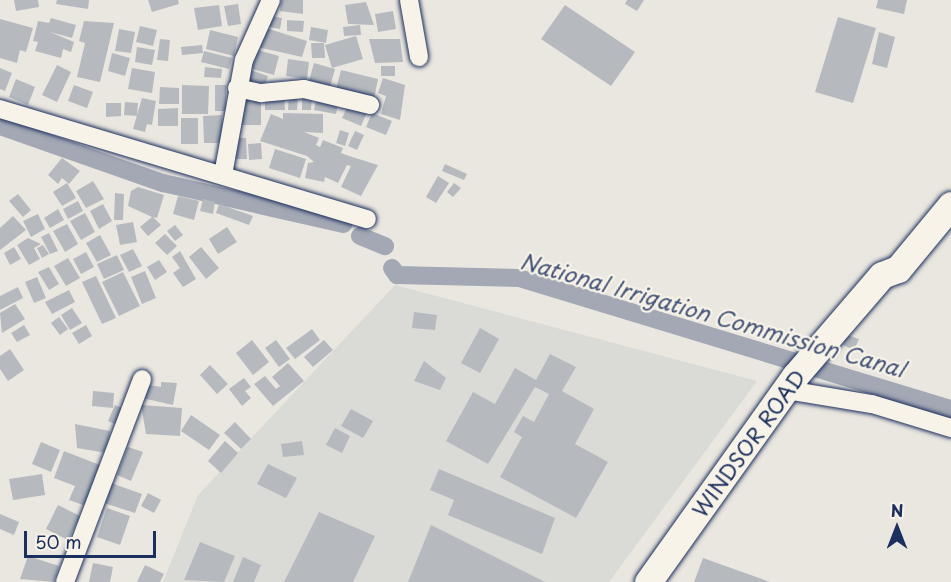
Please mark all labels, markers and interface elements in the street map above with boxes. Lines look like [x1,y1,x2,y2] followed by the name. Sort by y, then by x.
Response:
[517,246,909,382] water label: National Irrigation Commission Canal
[686,364,810,522] street label: WINDSOR ROAD
[867,498,927,558] north arrow
[891,498,903,522] text: N
[27,519,159,557] scale bar
[35,528,82,555] text: 50 m

